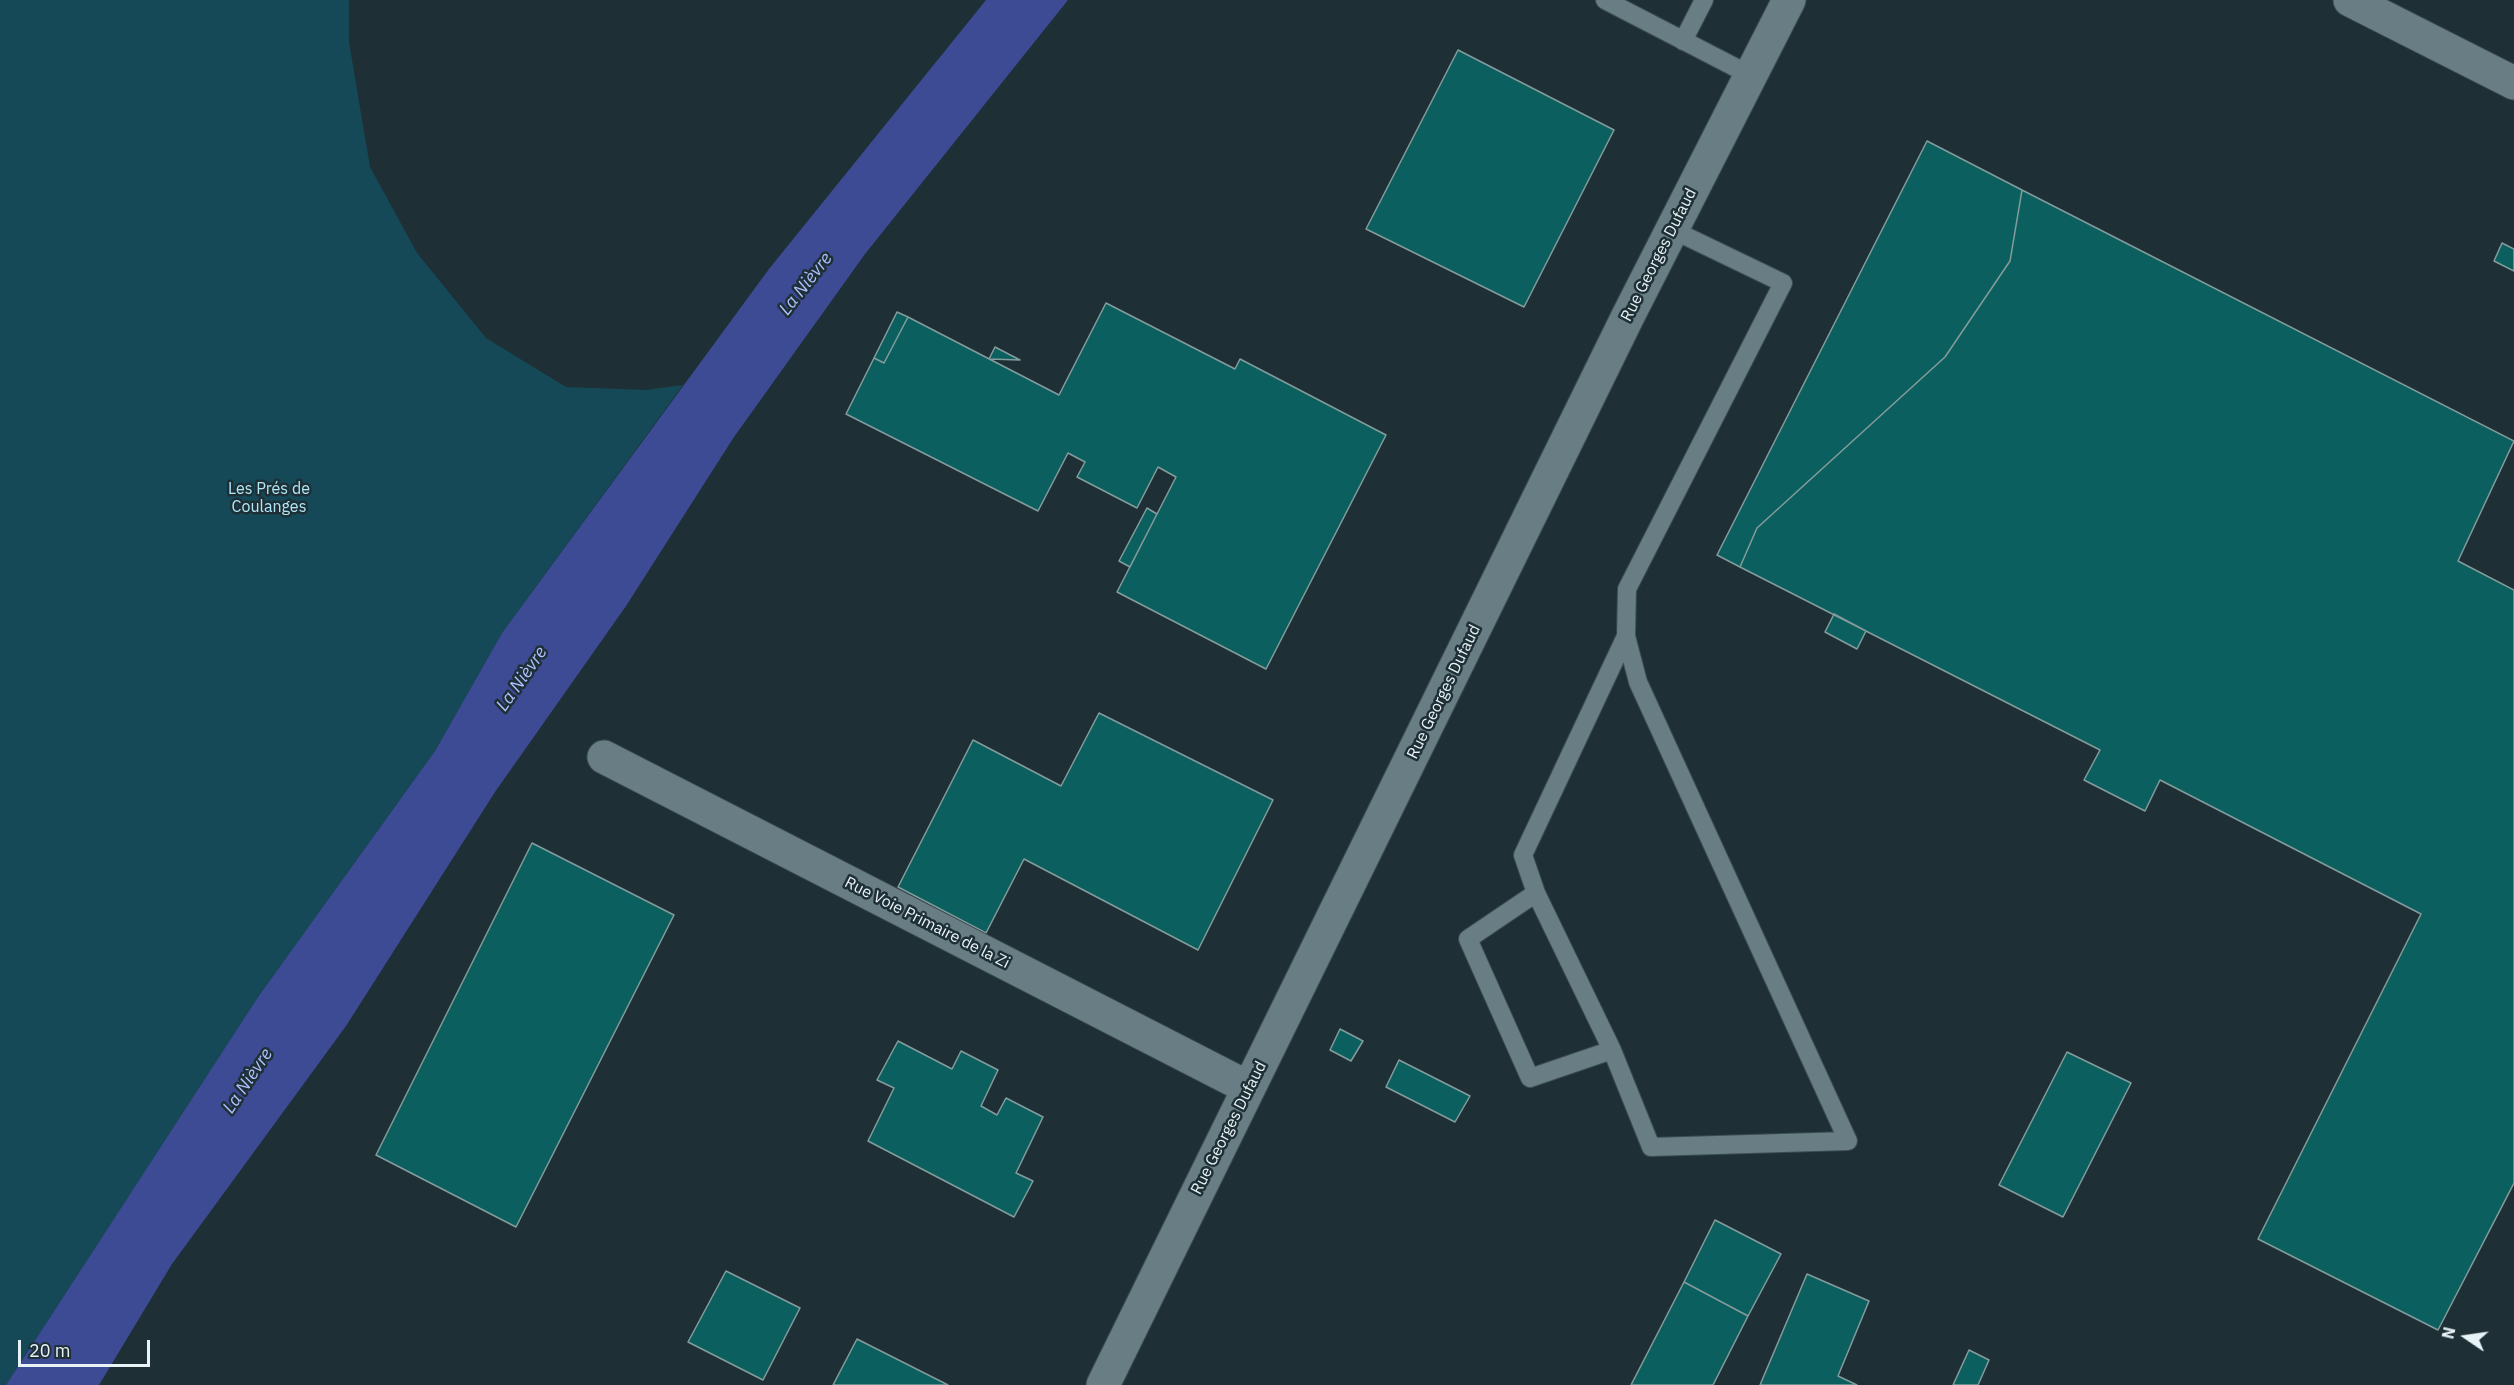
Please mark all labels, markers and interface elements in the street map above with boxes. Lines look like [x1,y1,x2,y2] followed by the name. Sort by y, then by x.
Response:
[1617,185,1701,325] street label: Rue Georges Dufaud
[775,248,837,320] water label: La Nièvre
[228,479,310,517] park label: Les Prés de Coulanges
[1403,622,1485,762] street label: Rue Georges Dufaud
[492,643,552,715] water label: La Nièvre
[841,873,1013,973] street label: Rue Voie Primaire de la Zi
[218,1044,278,1118] water label: La Nièvre
[1187,1058,1271,1198] street label: Rue Georges Dufaud
[2436,1307,2496,1367] north arrow
[2437,1325,2460,1341] text: N
[21,1328,153,1366] scale bar
[29,1339,71,1362] text: 20 m

